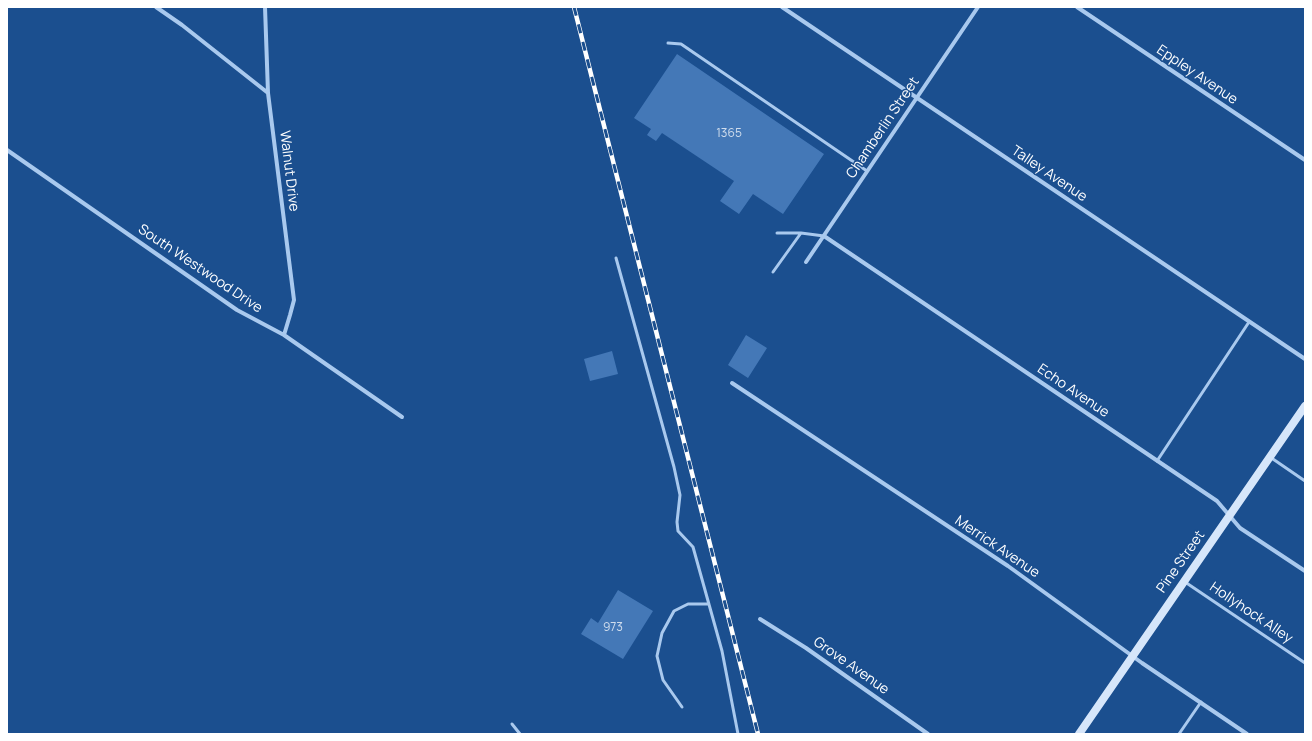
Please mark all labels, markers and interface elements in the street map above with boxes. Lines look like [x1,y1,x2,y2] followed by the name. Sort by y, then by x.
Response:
[1153,42,1241,108] street label: Eppley Avenue
[843,74,923,182] street label: Chamberlin Street
[716,127,742,141] house number: 1365
[276,130,302,212] street label: Walnut Drive
[1008,142,1090,206] street label: Talley Avenue
[135,221,265,317] street label: South Westwood Drive
[1034,361,1112,421] street label: Echo Avenue
[951,512,1043,582] street label: Merrick Avenue
[1153,528,1209,596] street label: Pine Street
[1206,579,1296,647] street label: Hollyhock Alley
[603,621,623,635] house number: 973
[810,634,892,698] street label: Grove Avenue

